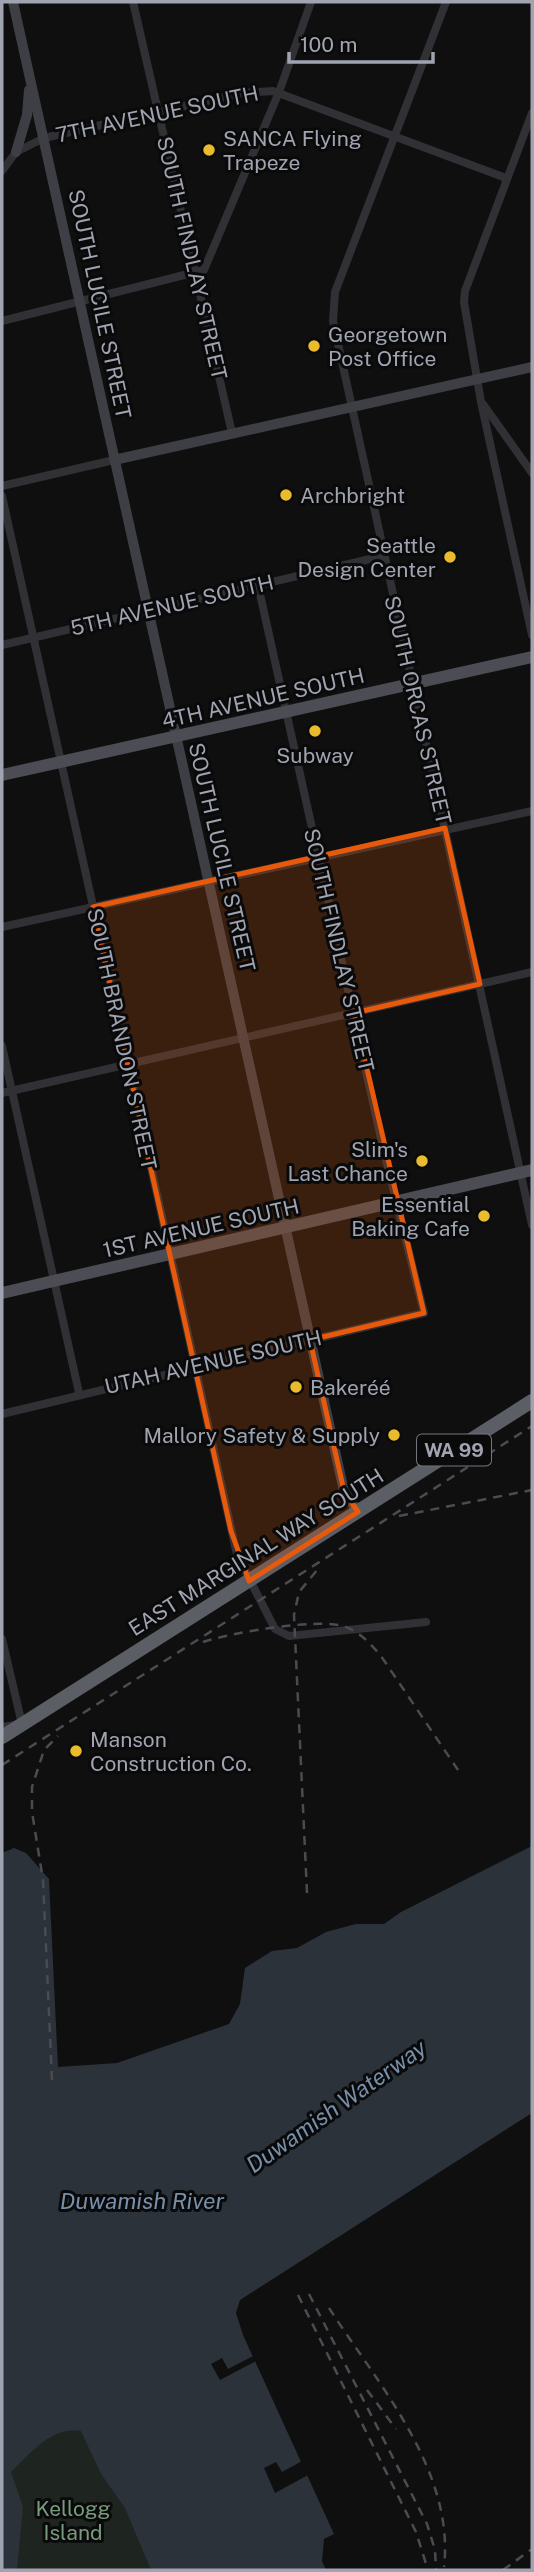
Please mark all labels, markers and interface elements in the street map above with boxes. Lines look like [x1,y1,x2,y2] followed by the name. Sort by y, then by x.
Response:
[289,21,433,65] scale bar
[300,32,357,57] text: 100 m
[53,80,261,148] street label: 7TH AVENUE SOUTH
[223,126,362,175] place label: SANCA Flying Trapeze
[152,134,232,382] street label: SOUTH FINDLAY STREET
[201,142,217,158] marker: SANCA Flying Trapeze
[63,187,137,421] street label: SOUTH LUCILE STREET
[328,322,447,371] place label: Georgetown Post Office
[306,338,322,354] marker: Georgetown Post Office
[300,483,405,508] place label: Archbright
[278,487,294,503] marker: Archbright
[298,533,436,582] place label: Seattle Design Center
[442,549,458,565] marker: Seattle Design Center
[68,569,276,641] street label: 5TH AVENUE SOUTH
[379,593,457,827] street label: SOUTH ORCAS STREET
[159,663,367,733] street label: 4TH AVENUE SOUTH
[307,723,323,739] marker: Subway
[184,740,260,974] street label: SOUTH LUCILE STREET
[276,743,354,768] place label: Subway
[299,826,379,1074] street label: SOUTH FINDLAY STREET
[82,906,162,1172] street label: SOUTH BRANDON STREET
[288,1137,408,1186] place label: Slim's Last Chance
[414,1153,430,1169] marker: Slim's Last Chance
[351,1192,470,1241] place label: Essential Baking Cafe
[101,1193,301,1263] street label: 1ST AVENUE SOUTH
[476,1208,492,1224] marker: Essential Baking Cafe
[102,1325,324,1399] street label: UTAH AVENUE SOUTH
[310,1375,391,1400] place label: Bakeréé
[288,1379,304,1395] marker: Bakeréé
[143,1423,380,1448] place label: Mallory Safety & Supply
[386,1427,402,1443] marker: Mallory Safety & Supply
[417,1434,491,1466] road number: WA 99
[124,1463,388,1641] street label: EAST MARGINAL WAY SOUTH
[90,1727,252,1776] place label: Manson Construction Co.
[68,1743,84,1759] marker: Manson Construction Co.
[241,2033,432,2178] water label: Duwamish Waterway
[60,2187,225,2214] water label: Duwamish River
[35,2496,111,2545] park label: Kellogg Island

